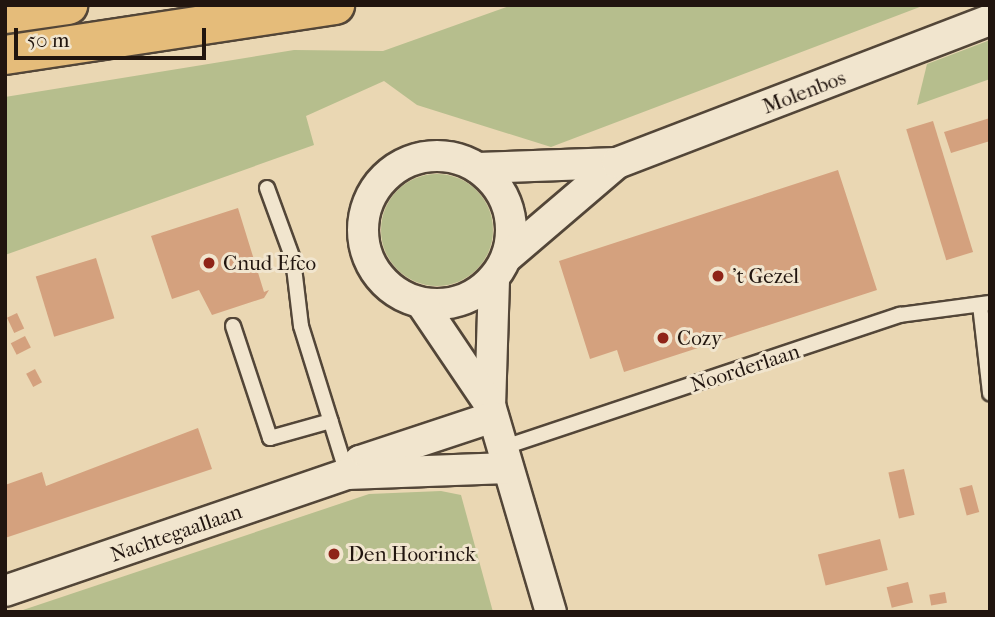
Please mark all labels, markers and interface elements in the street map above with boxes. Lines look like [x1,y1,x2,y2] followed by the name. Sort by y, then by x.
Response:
[18,14,210,58] scale bar
[27,28,70,52] text: 50 m
[759,65,849,119] street label: Molenbos
[223,250,316,276] place label: Cnud Efco
[201,255,217,271] marker: Cnud Efco
[732,263,799,289] place label: 't Gezel
[710,268,726,284] marker: 't Gezel
[677,325,722,351] place label: Cozy
[655,330,671,346] marker: Cozy
[687,338,803,398] street label: Noorderlaan
[107,499,245,567] street label: Nachtegaallaan
[348,541,476,567] place label: Den Hoorinck
[326,546,342,562] marker: Den Hoorinck

